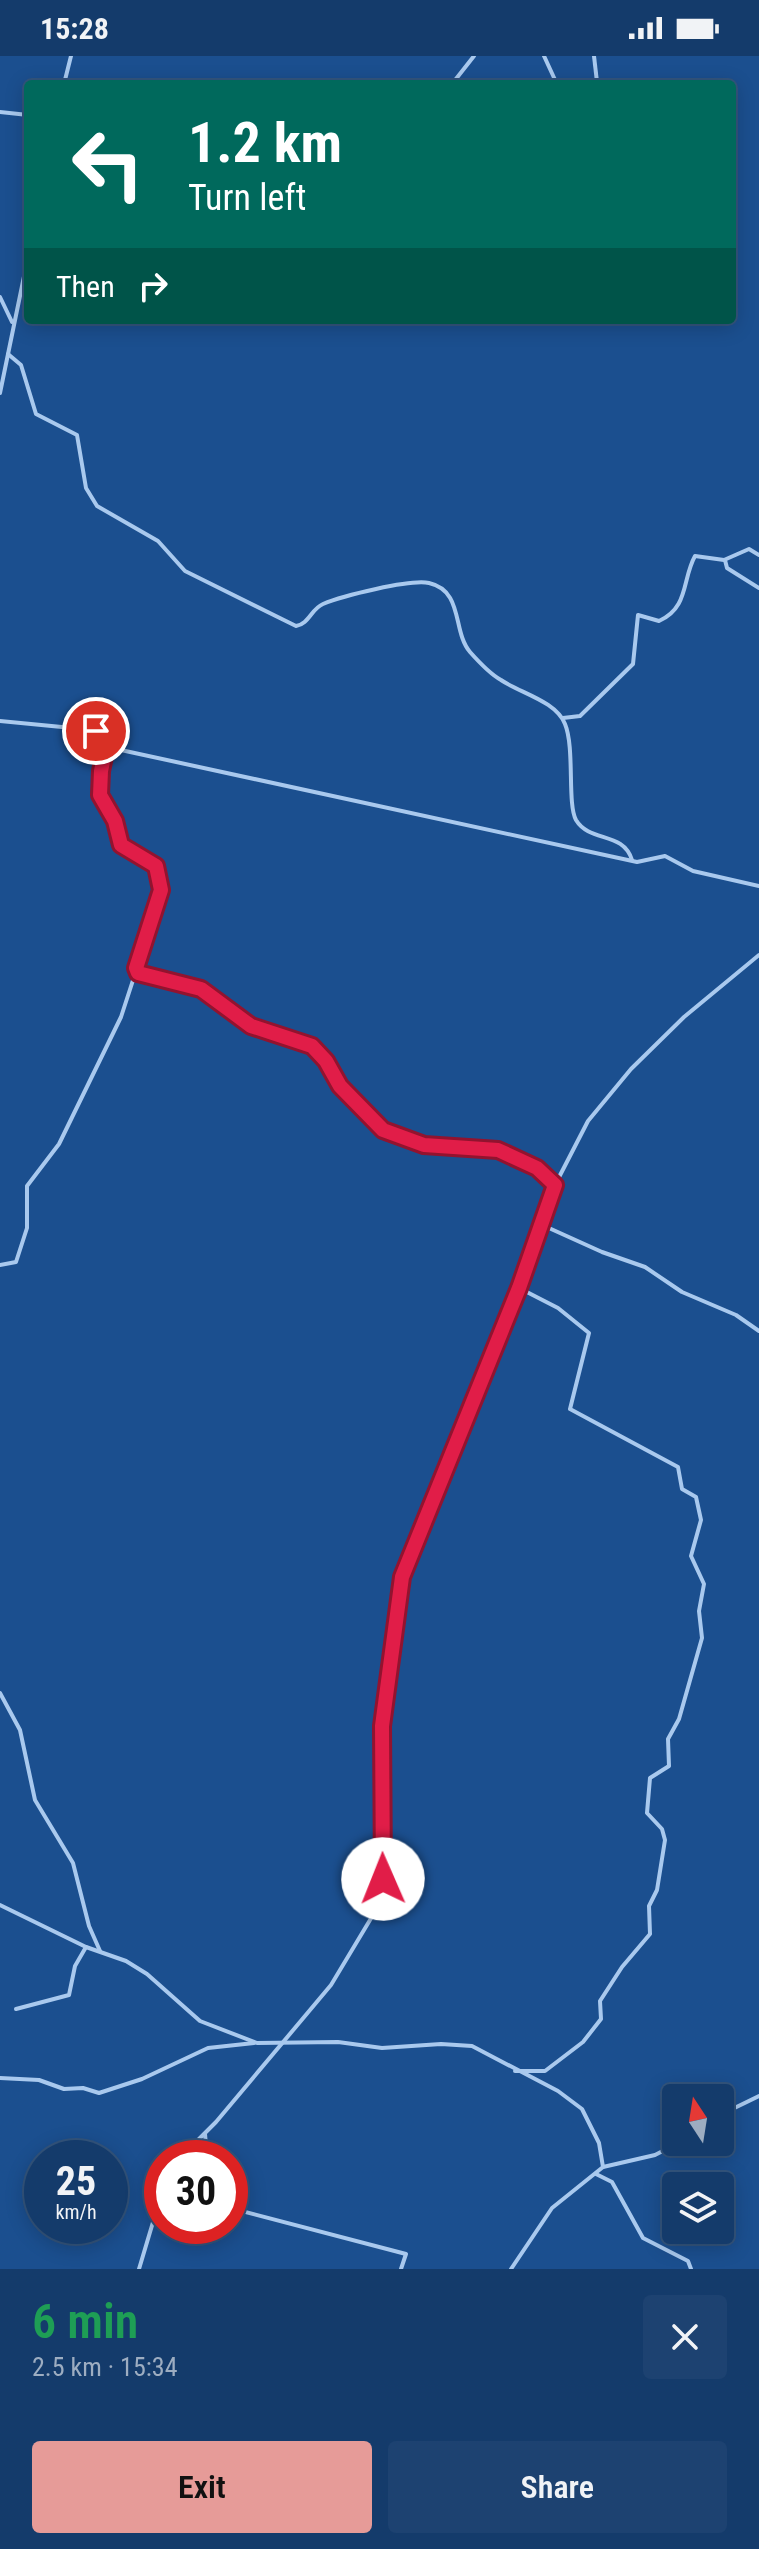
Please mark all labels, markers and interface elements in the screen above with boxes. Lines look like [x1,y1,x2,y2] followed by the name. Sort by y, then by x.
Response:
[40,11,109,46] text: 15:28
[188,110,342,176] text: 1.2 km
[56,112,160,216] icon: left
[188,177,306,219] text: Turn left
[131,264,175,308] icon: right
[56,269,115,304] text: Then
[62,697,130,765] pin
[74,709,118,753] icon: arrive
[341,1837,425,1921] position arrow
[662,2084,734,2156] north arrow
[662,2084,734,2244] map controls
[144,2140,248,2244] speed limit sign: 30
[56,2158,96,2205] text: 25
[662,2172,734,2244] button: layers
[55,2200,97,2224] text: km/h
[32,2293,138,2350] text: 6 min
[643,2295,727,2379] button: close
[32,2352,177,2382] text: 2.5 km · 15:34
[32,2441,372,2533] button: Exit
[388,2441,727,2533] button: Share

